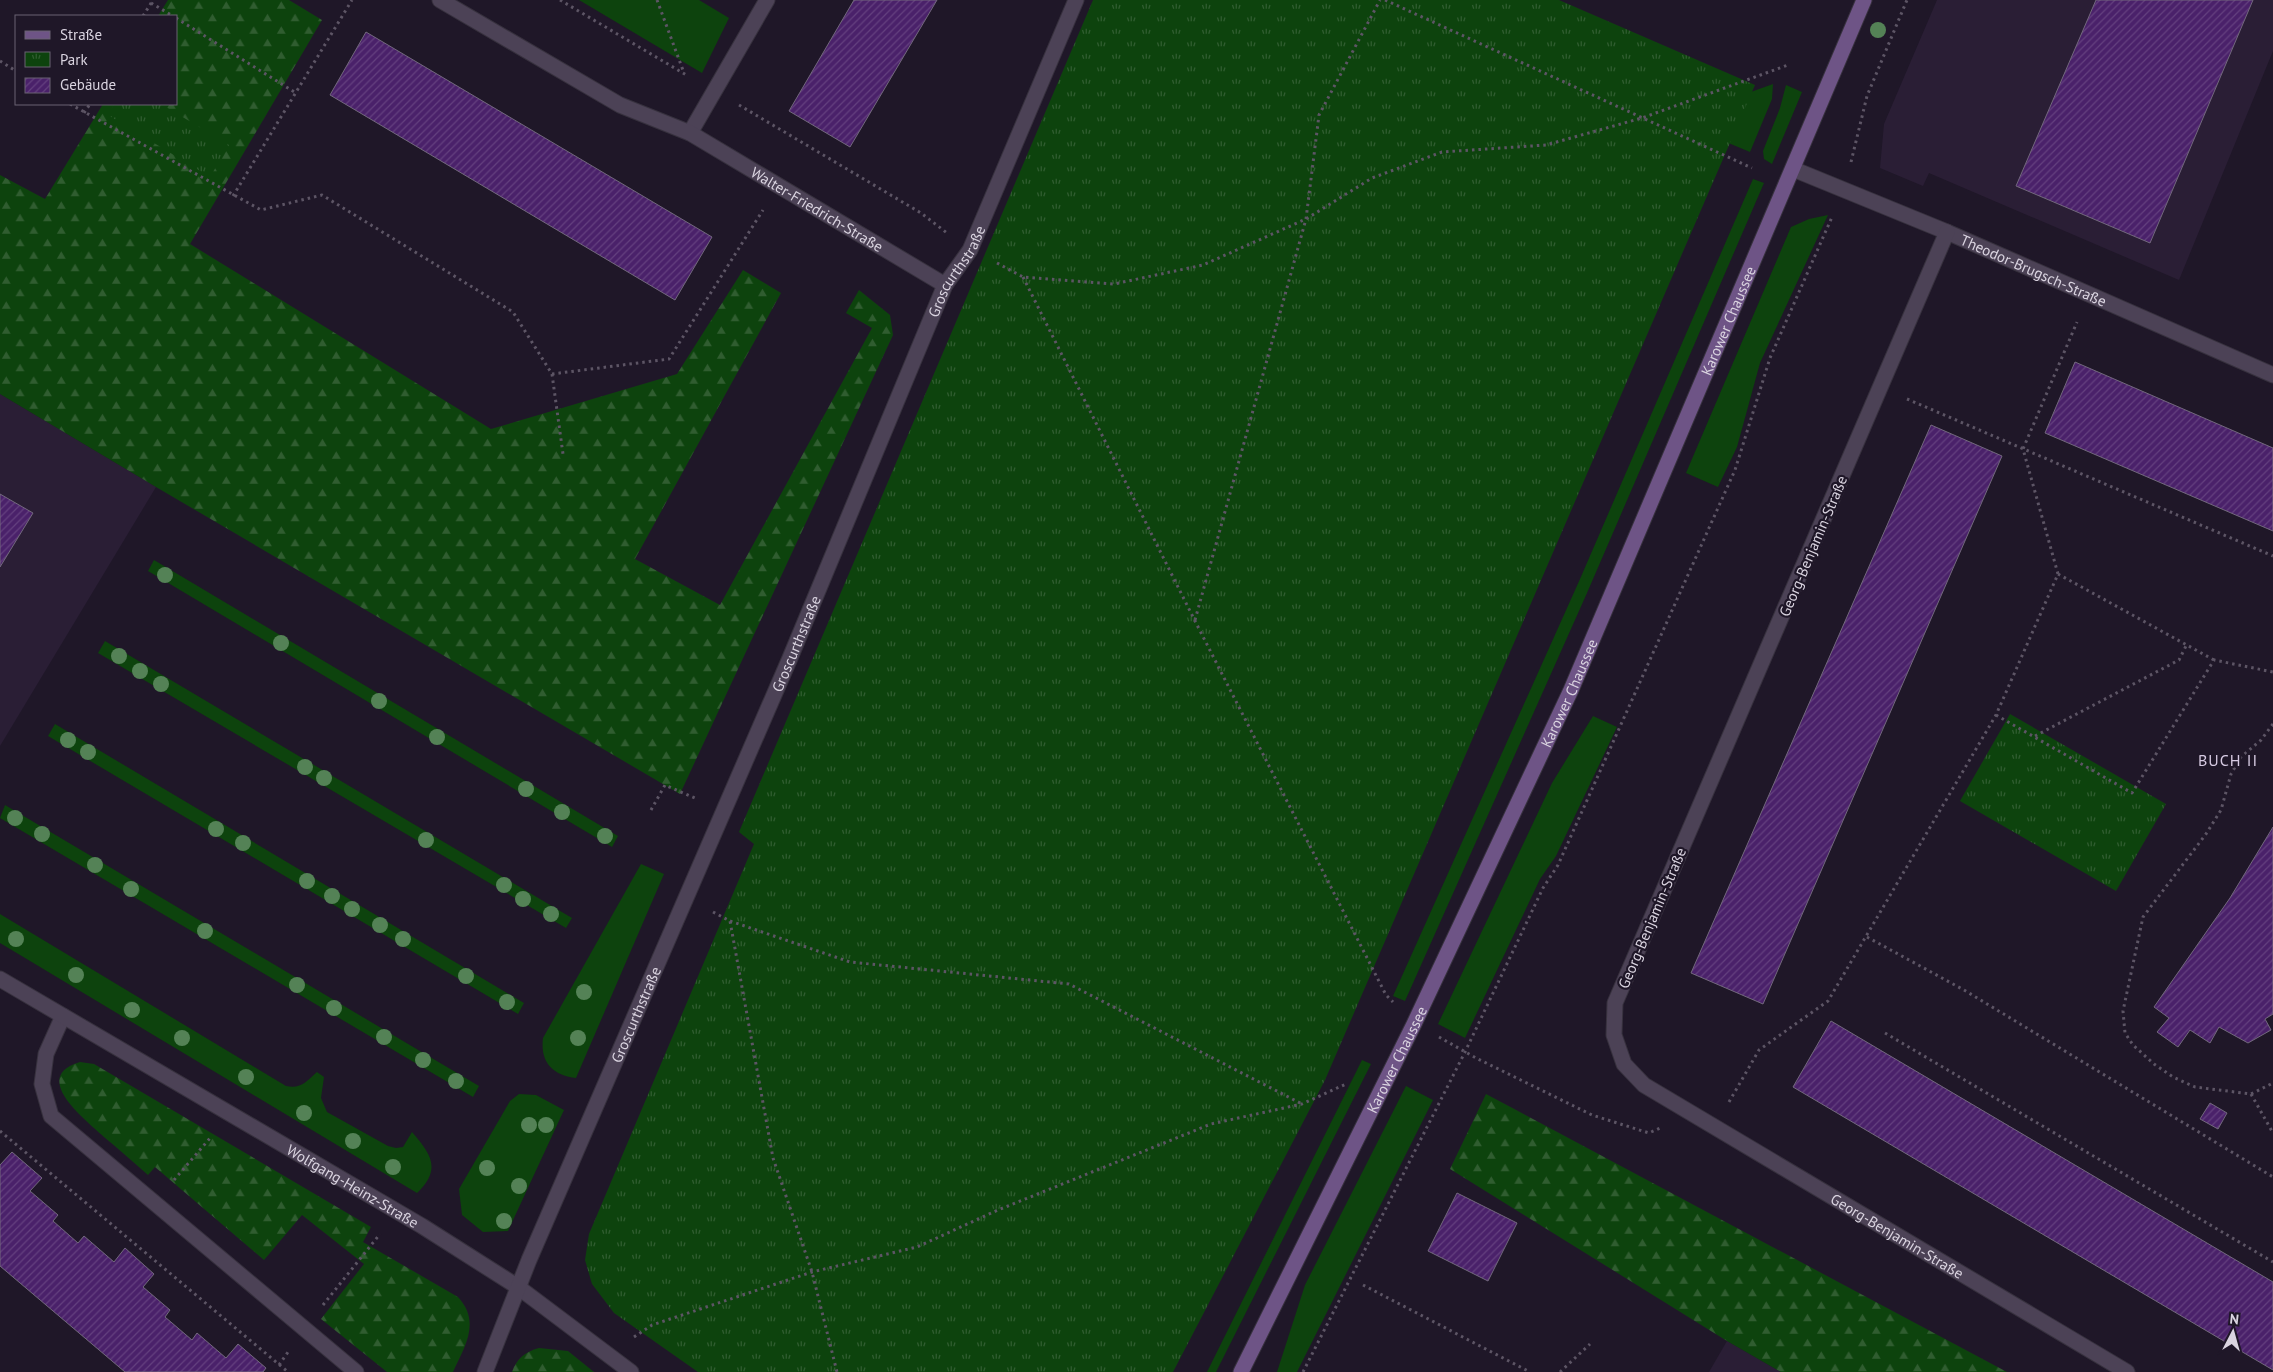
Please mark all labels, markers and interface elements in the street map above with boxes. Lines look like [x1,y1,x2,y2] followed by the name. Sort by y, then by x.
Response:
[15,15,178,105] legend
[60,25,102,44] text: Straße
[60,50,88,69] text: Park
[60,75,116,94] text: Gebäude
[748,162,887,256] street label: Walter-Friedrich-Straße
[923,222,989,320] street label: Groscurthstraße
[1958,230,2110,310] street label: Theodor-Brugsch-Straße
[1696,263,1759,378] street label: Karower Chaussee
[1775,473,1851,619] street label: Georg-Benjamin-Straße
[767,593,824,695] street label: Groscurthstraße
[1536,636,1601,750] street label: Karower Chaussee
[2198,750,2258,770] district label: BUCH II
[1614,845,1690,991] street label: Georg-Benjamin-Straße
[606,963,665,1065] street label: Groscurthstraße
[1362,1003,1431,1116] street label: Karower Chaussee
[284,1140,422,1232] street label: Wolfgang-Heinz-Straße
[1828,1189,1967,1282] street label: Georg-Benjamin-Straße
[2208,1307,2258,1357] north arrow
[2229,1310,2240,1329] text: N

